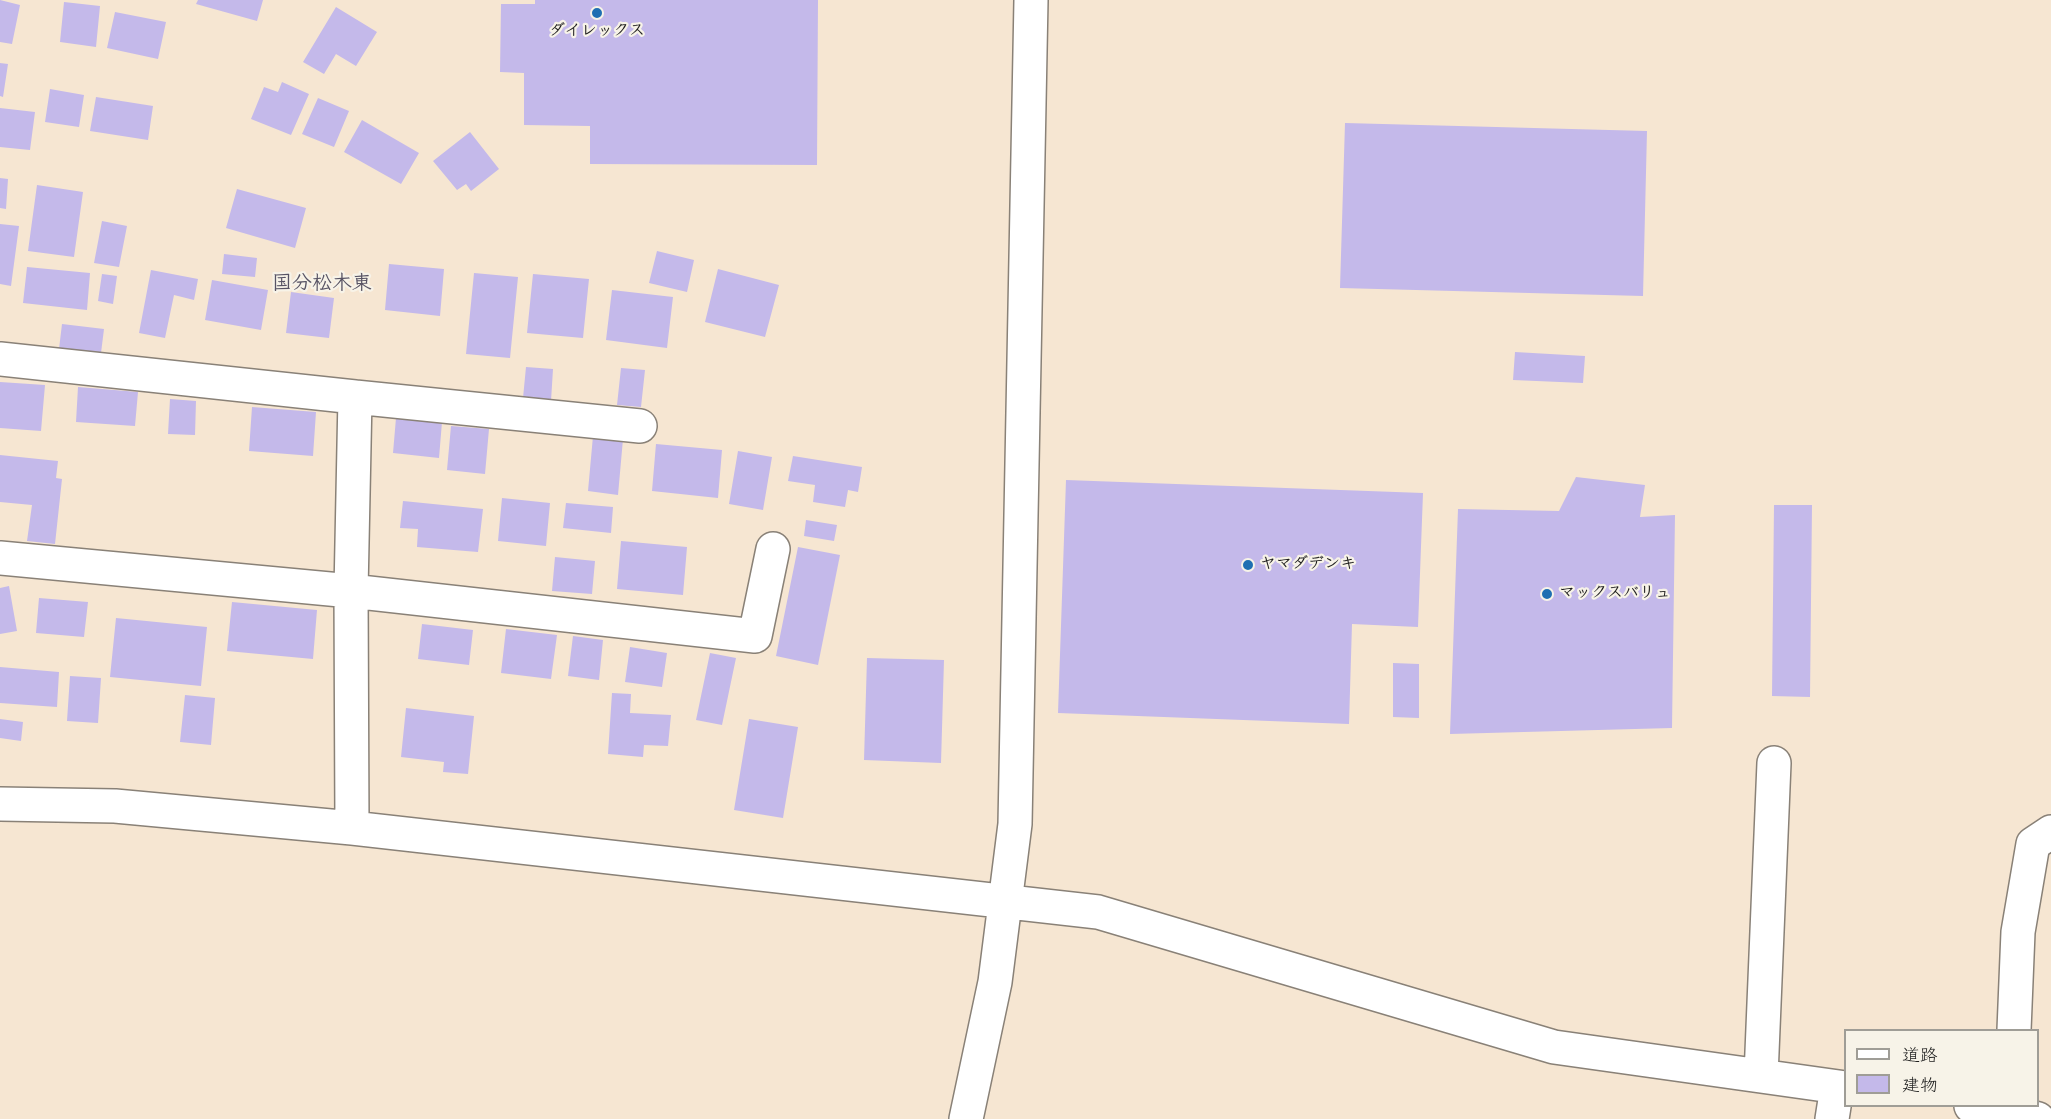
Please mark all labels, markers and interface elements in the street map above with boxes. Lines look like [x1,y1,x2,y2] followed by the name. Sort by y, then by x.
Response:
[590,6,604,20] marker: ダイレックス
[549,22,645,42] place label: ダイレックス
[272,273,372,297] district label: 国分松木東
[1260,555,1356,575] place label: ヤマダデンキ
[1241,558,1255,572] marker: ヤマダデンキ
[1559,584,1671,604] place label: マックスバリュ
[1540,587,1554,601] marker: マックスバリュ
[1844,1029,2039,1107] legend
[1902,1043,1938,1068] text: 道路
[1902,1073,1938,1098] text: 建物

